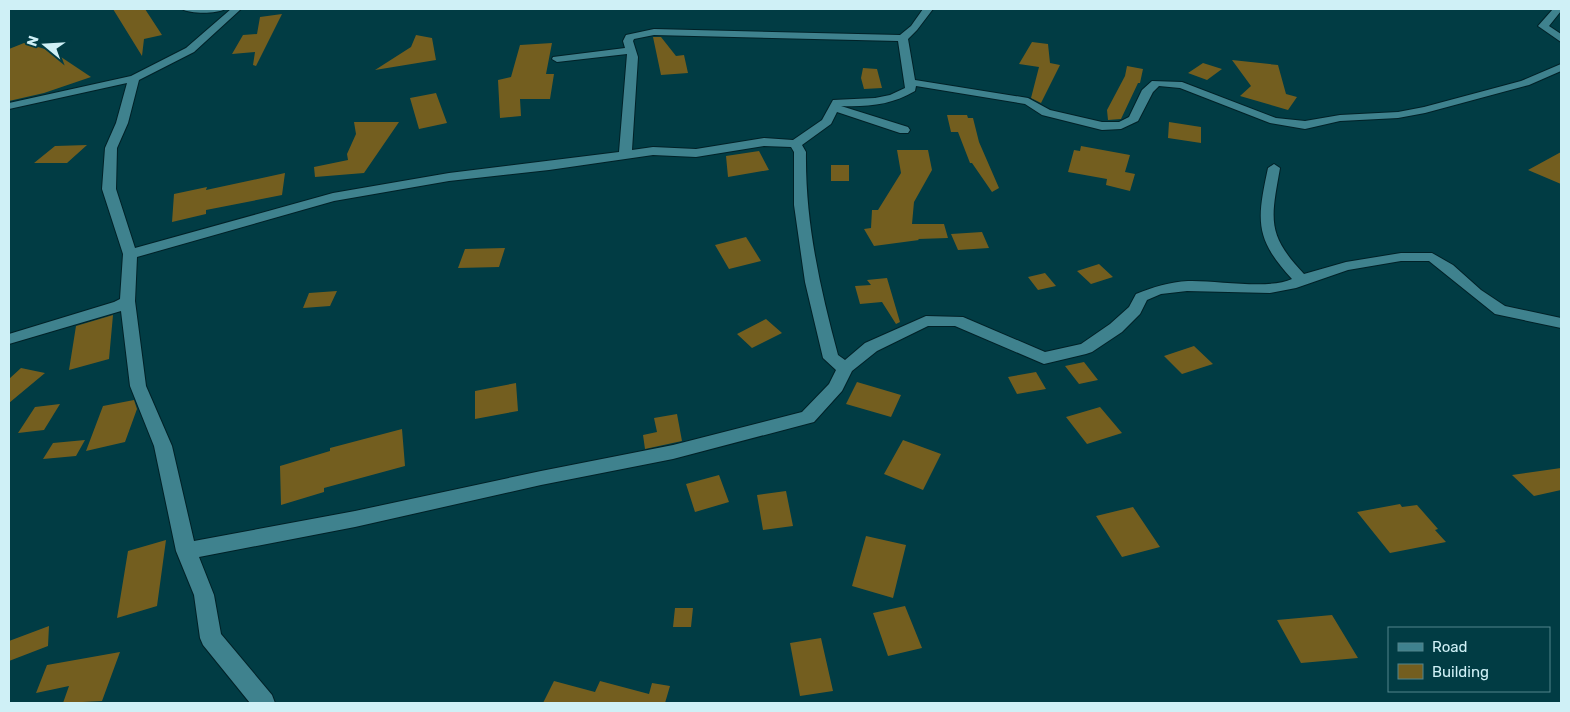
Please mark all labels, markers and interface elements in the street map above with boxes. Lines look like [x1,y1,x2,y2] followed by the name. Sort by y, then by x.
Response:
[20,20,70,70] north arrow
[23,34,43,49] text: N
[1388,627,1550,692] legend
[1432,638,1468,656] text: Road
[1432,663,1489,681] text: Building

